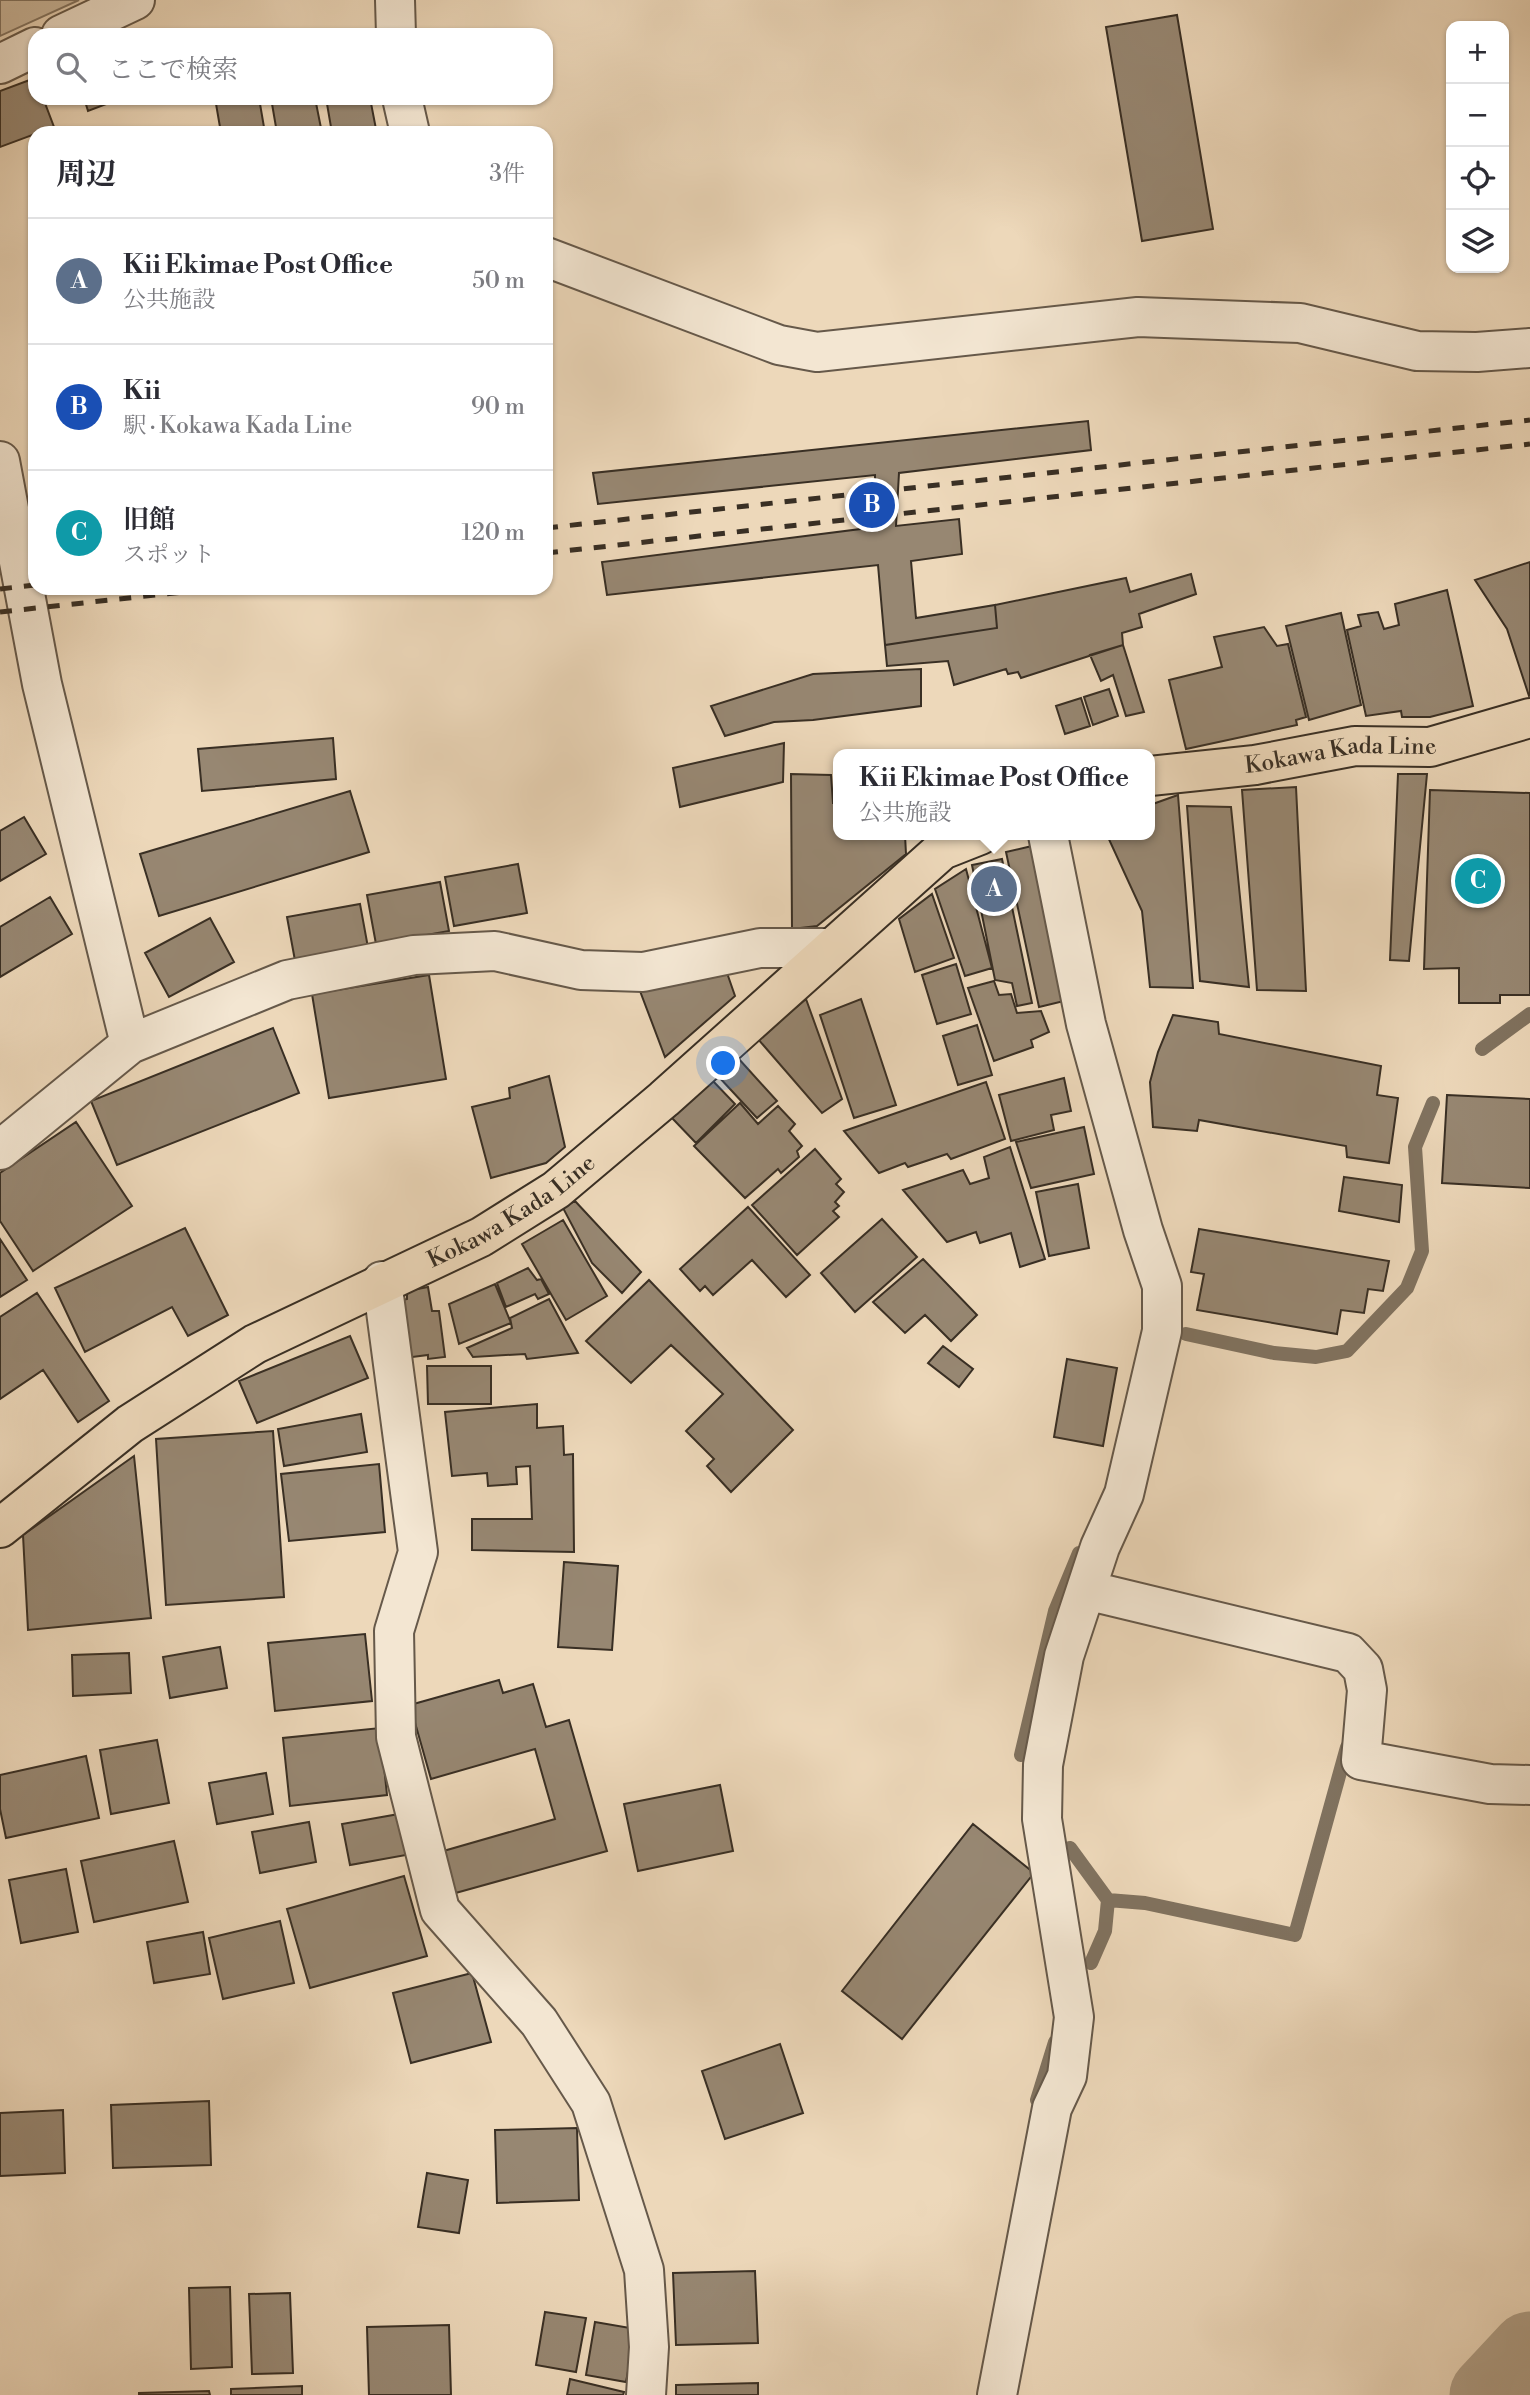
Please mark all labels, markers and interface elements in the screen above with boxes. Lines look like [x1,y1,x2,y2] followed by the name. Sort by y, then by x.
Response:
[1446,21,1509,273] map controls
[1446,21,1509,84] button: +
[28,28,553,105] search box
[52,48,90,86] icon: search
[108,54,238,86] text: ここで検索
[1446,84,1509,147] button: −
[1446,147,1509,210] button: locate
[56,156,116,194] text: 周辺
[489,160,525,188] text: 3件
[1446,210,1509,273] button: layers
[123,249,393,281] text: Kii Ekimae Post Office
[71,267,87,295] text: A
[472,267,525,295] text: 50 m
[123,286,215,314] text: 公共施設
[123,375,161,407] text: Kii
[70,393,88,421] text: B
[471,393,525,421] text: 90 m
[123,412,352,440] text: 駅 · Kokawa Kada Line
[849,479,895,531] pin: B
[123,504,175,536] text: 旧館
[71,519,87,547] text: C
[461,519,525,547] text: 120 m
[123,541,215,569] text: スポット
[1243,732,1440,780] street label: Kokawa Kada Line
[833,749,1155,840] popup
[859,762,1129,794] text: Kii Ekimae Post Office
[859,799,951,827] text: 公共施設
[1455,855,1501,907] pin: C
[971,863,1017,915] pin: A
[706,1046,740,1080] your location
[423,1149,601,1274] street label: Kokawa Kada Line

